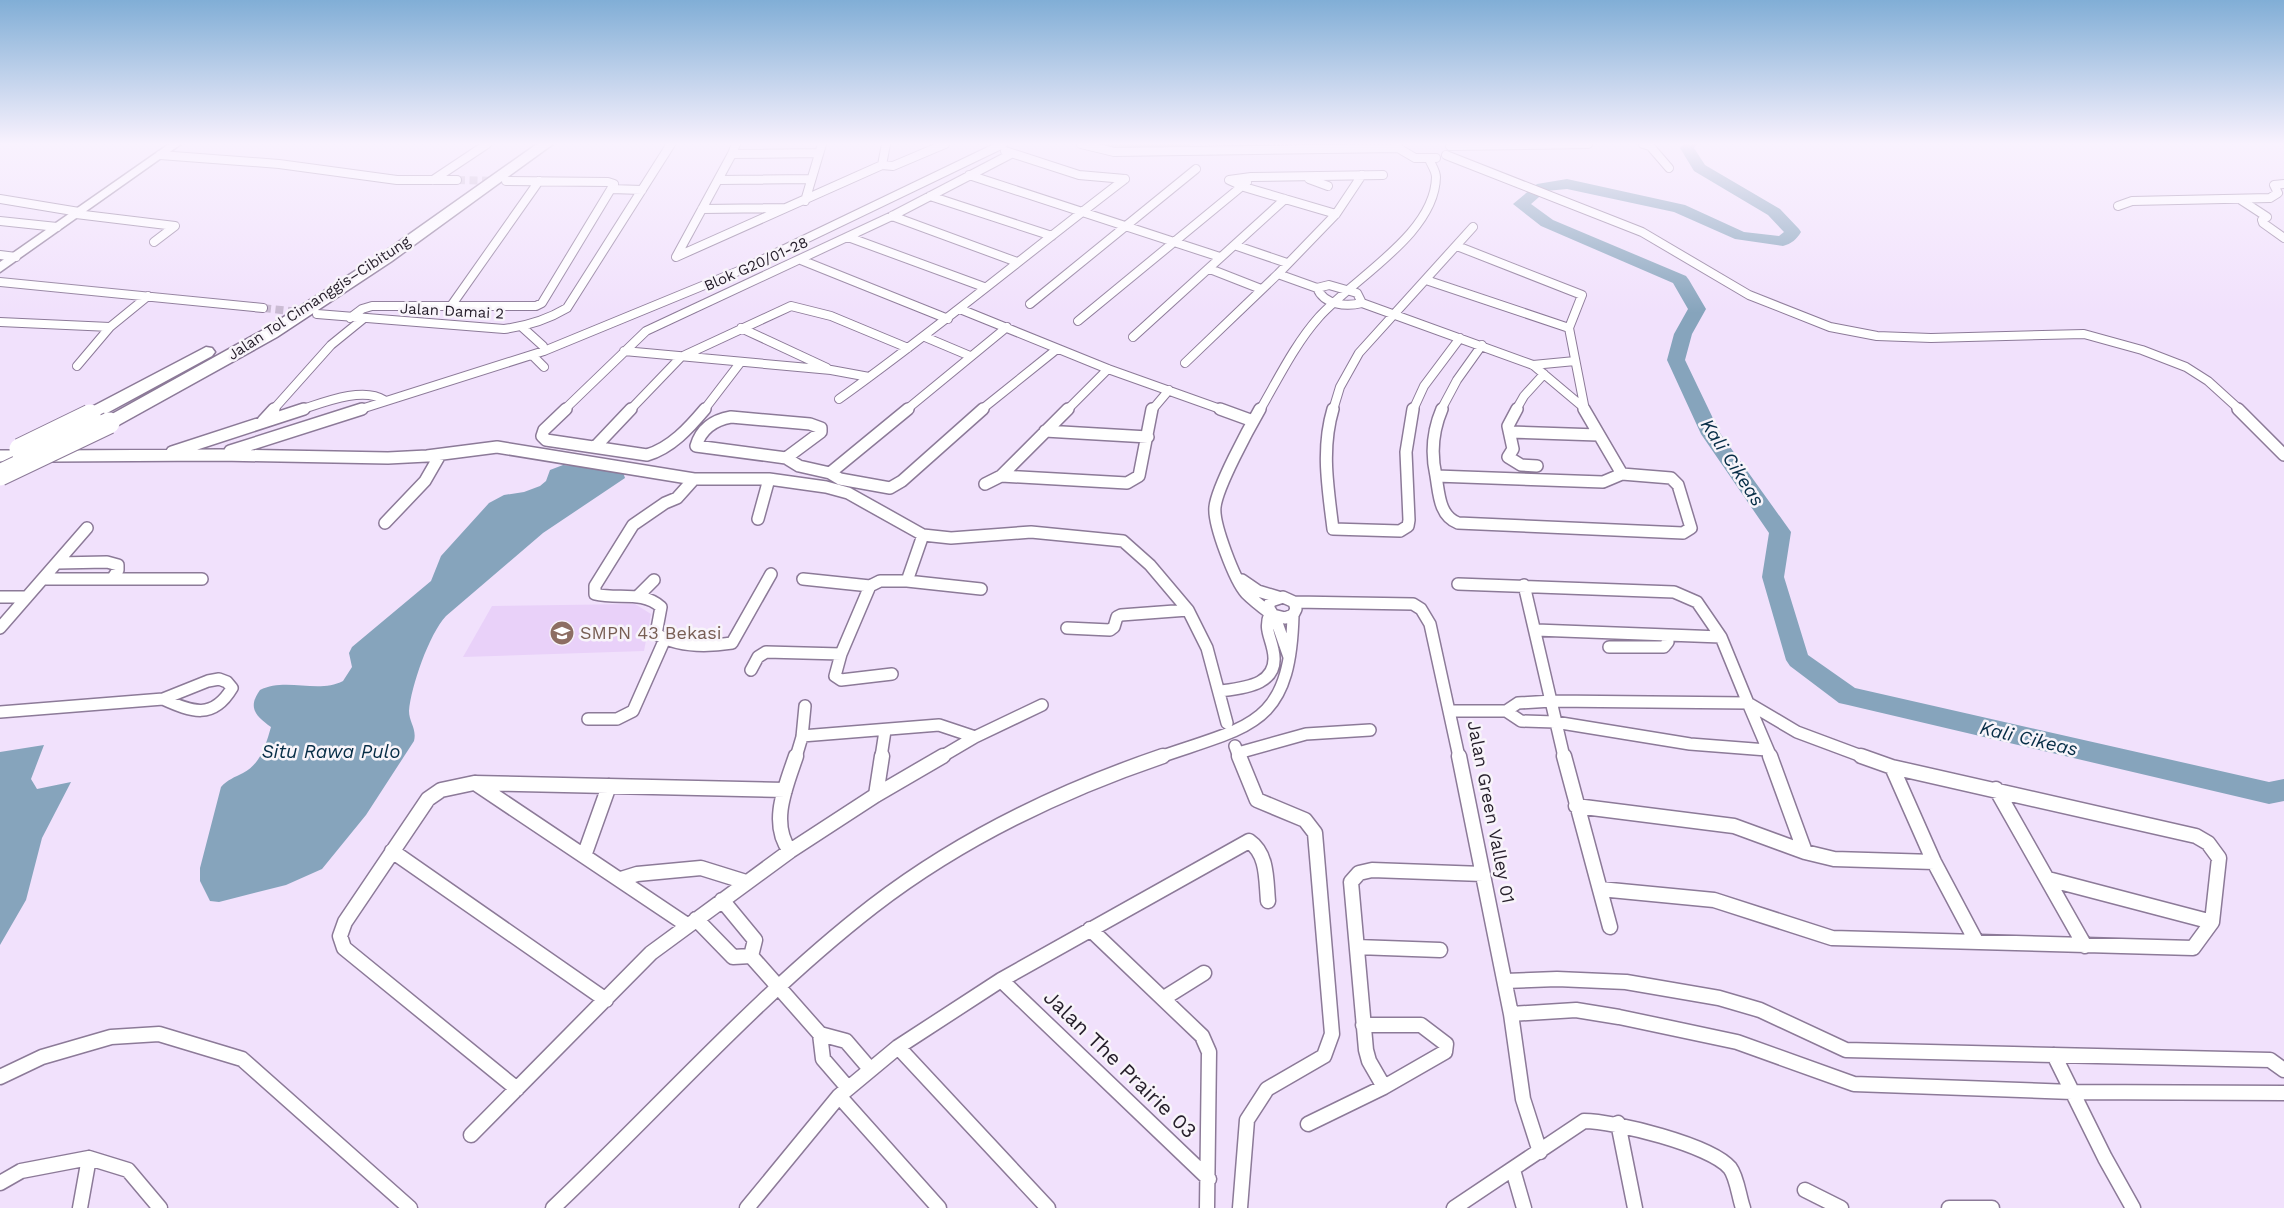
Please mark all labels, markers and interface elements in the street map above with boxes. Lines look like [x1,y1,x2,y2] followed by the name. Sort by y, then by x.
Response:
[224,232,414,364] street label: Jalan Tol Cimanggis–Cibitung
[701,233,811,295] street label: Blok G20/01-28
[400,299,504,323] street label: Jalan Damai 2
[1696,414,1770,511] water label: Kali Cikeas
[549,620,575,646] school or university icon: SMPN 43 Bekasi
[580,622,722,643] place label: SMPN 43 Bekasi
[1978,716,2080,761] water label: Kali Cikeas
[1463,719,1519,905] street label: Jalan Green Valley 01
[262,740,400,763] water label: Situ Rawa Pulo
[1039,984,1202,1143] street label: Jalan The Prairie 03

